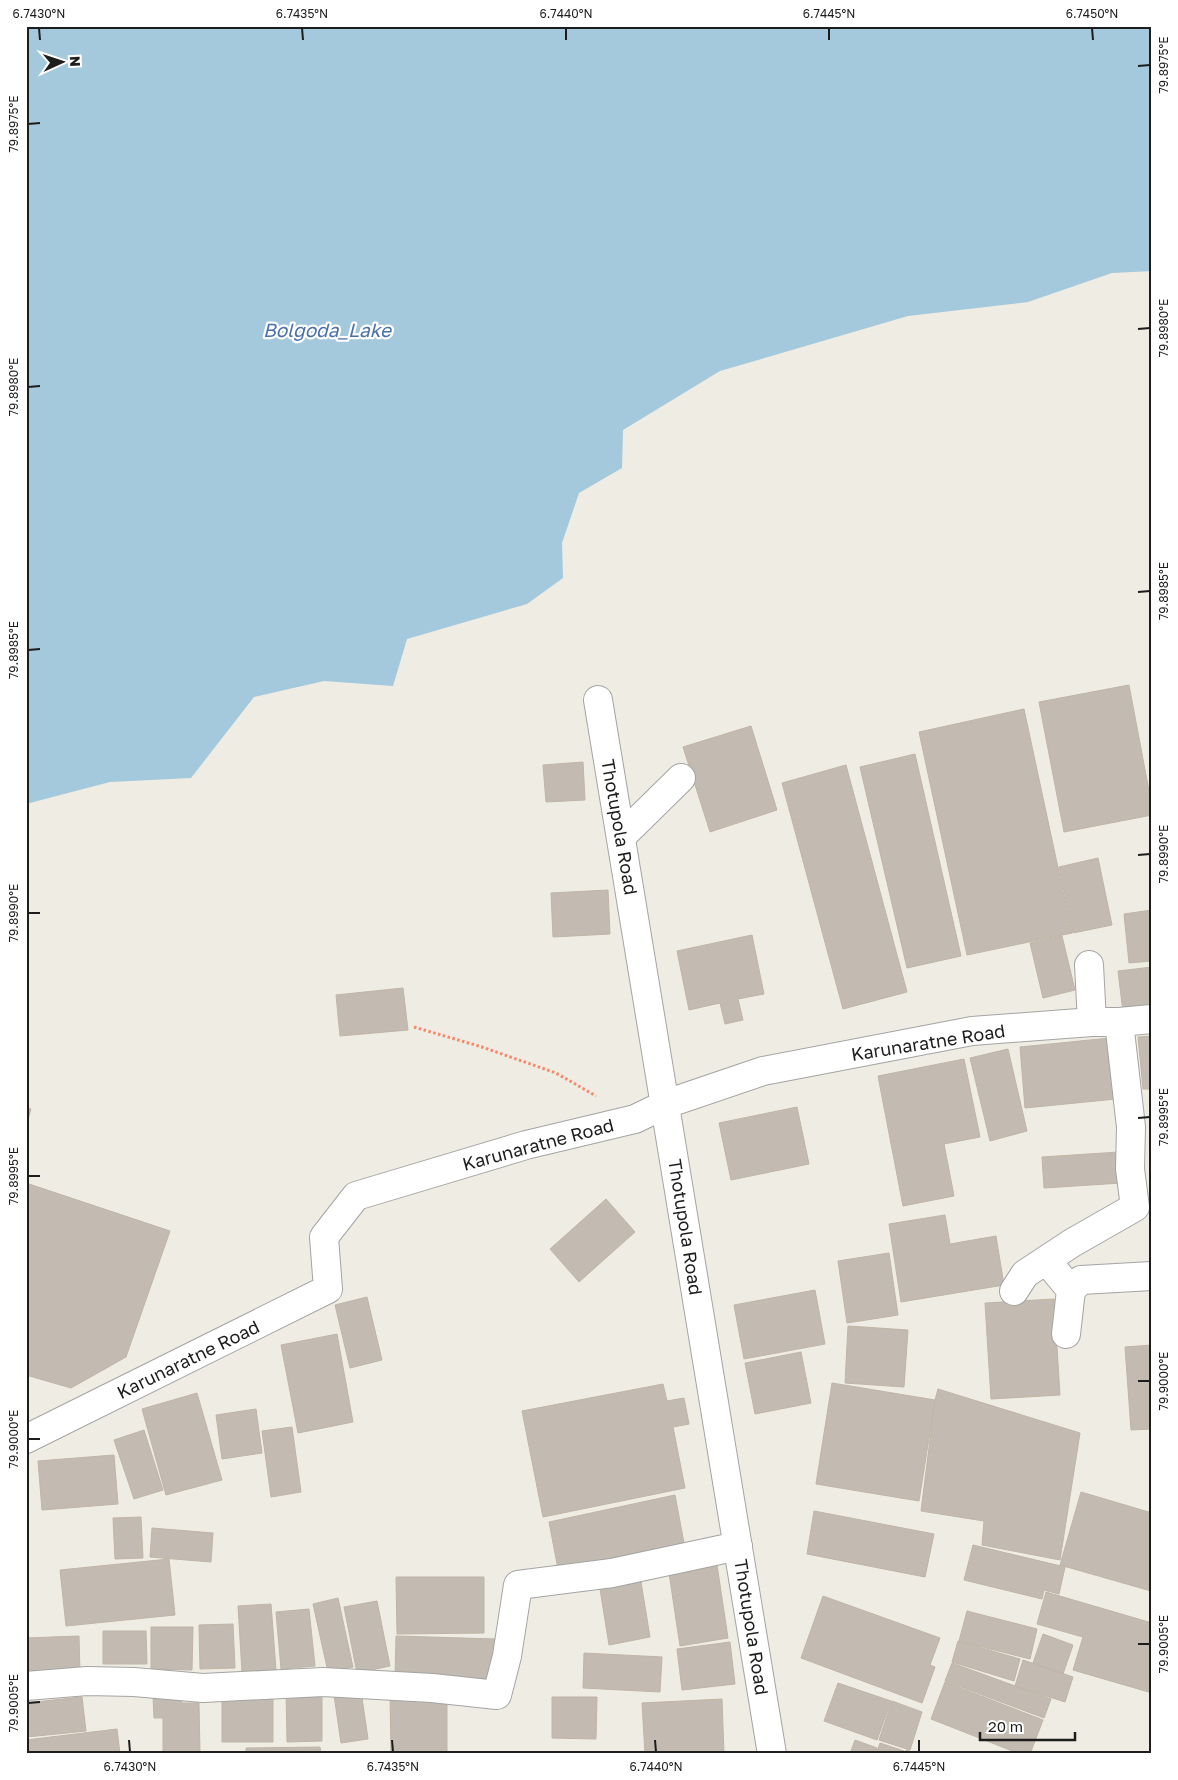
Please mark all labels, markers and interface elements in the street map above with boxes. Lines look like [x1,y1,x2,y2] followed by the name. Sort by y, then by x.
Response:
[13,6,65,21] text: 6.7430°N
[276,6,328,21] text: 6.7435°N
[539,6,593,21] text: 6.7440°N
[803,6,855,21] text: 6.7445°N
[1066,6,1118,21] text: 6.7450°N
[1156,36,1171,94] text: 79.8975°E
[38,38,88,88] north arrow
[67,56,84,67] text: N
[6,95,21,153] text: 79.8975°E
[1156,299,1171,357] text: 79.8980°E
[263,318,393,341] water label: Bolgoda_Lake
[6,358,21,416] text: 79.8980°E
[1156,562,1171,620] text: 79.8985°E
[6,621,21,679] text: 79.8985°E
[597,757,643,897] street label: Thotupola Road
[1156,825,1171,883] text: 79.8990°E
[6,884,21,942] text: 79.8990°E
[849,1019,1007,1065] street label: Karunaratne Road
[1156,1088,1171,1146] text: 79.8995°E
[460,1113,616,1175] street label: Karunaratne Road
[6,1147,21,1205] text: 79.8995°E
[664,1157,708,1297] street label: Thotupola Road
[113,1315,263,1403] street label: Karunaratne Road
[1156,1352,1171,1410] text: 79.9000°E
[6,1410,21,1468] text: 79.9000°E
[730,1557,774,1697] street label: Thotupola Road
[1156,1615,1171,1673] text: 79.9005°E
[6,1674,21,1732] text: 79.9005°E
[980,1710,1076,1742] scale bar
[988,1717,1023,1735] text: 20 m
[104,1759,156,1774] text: 6.7430°N
[367,1759,419,1774] text: 6.7435°N
[629,1759,683,1774] text: 6.7440°N
[893,1759,945,1774] text: 6.7445°N

